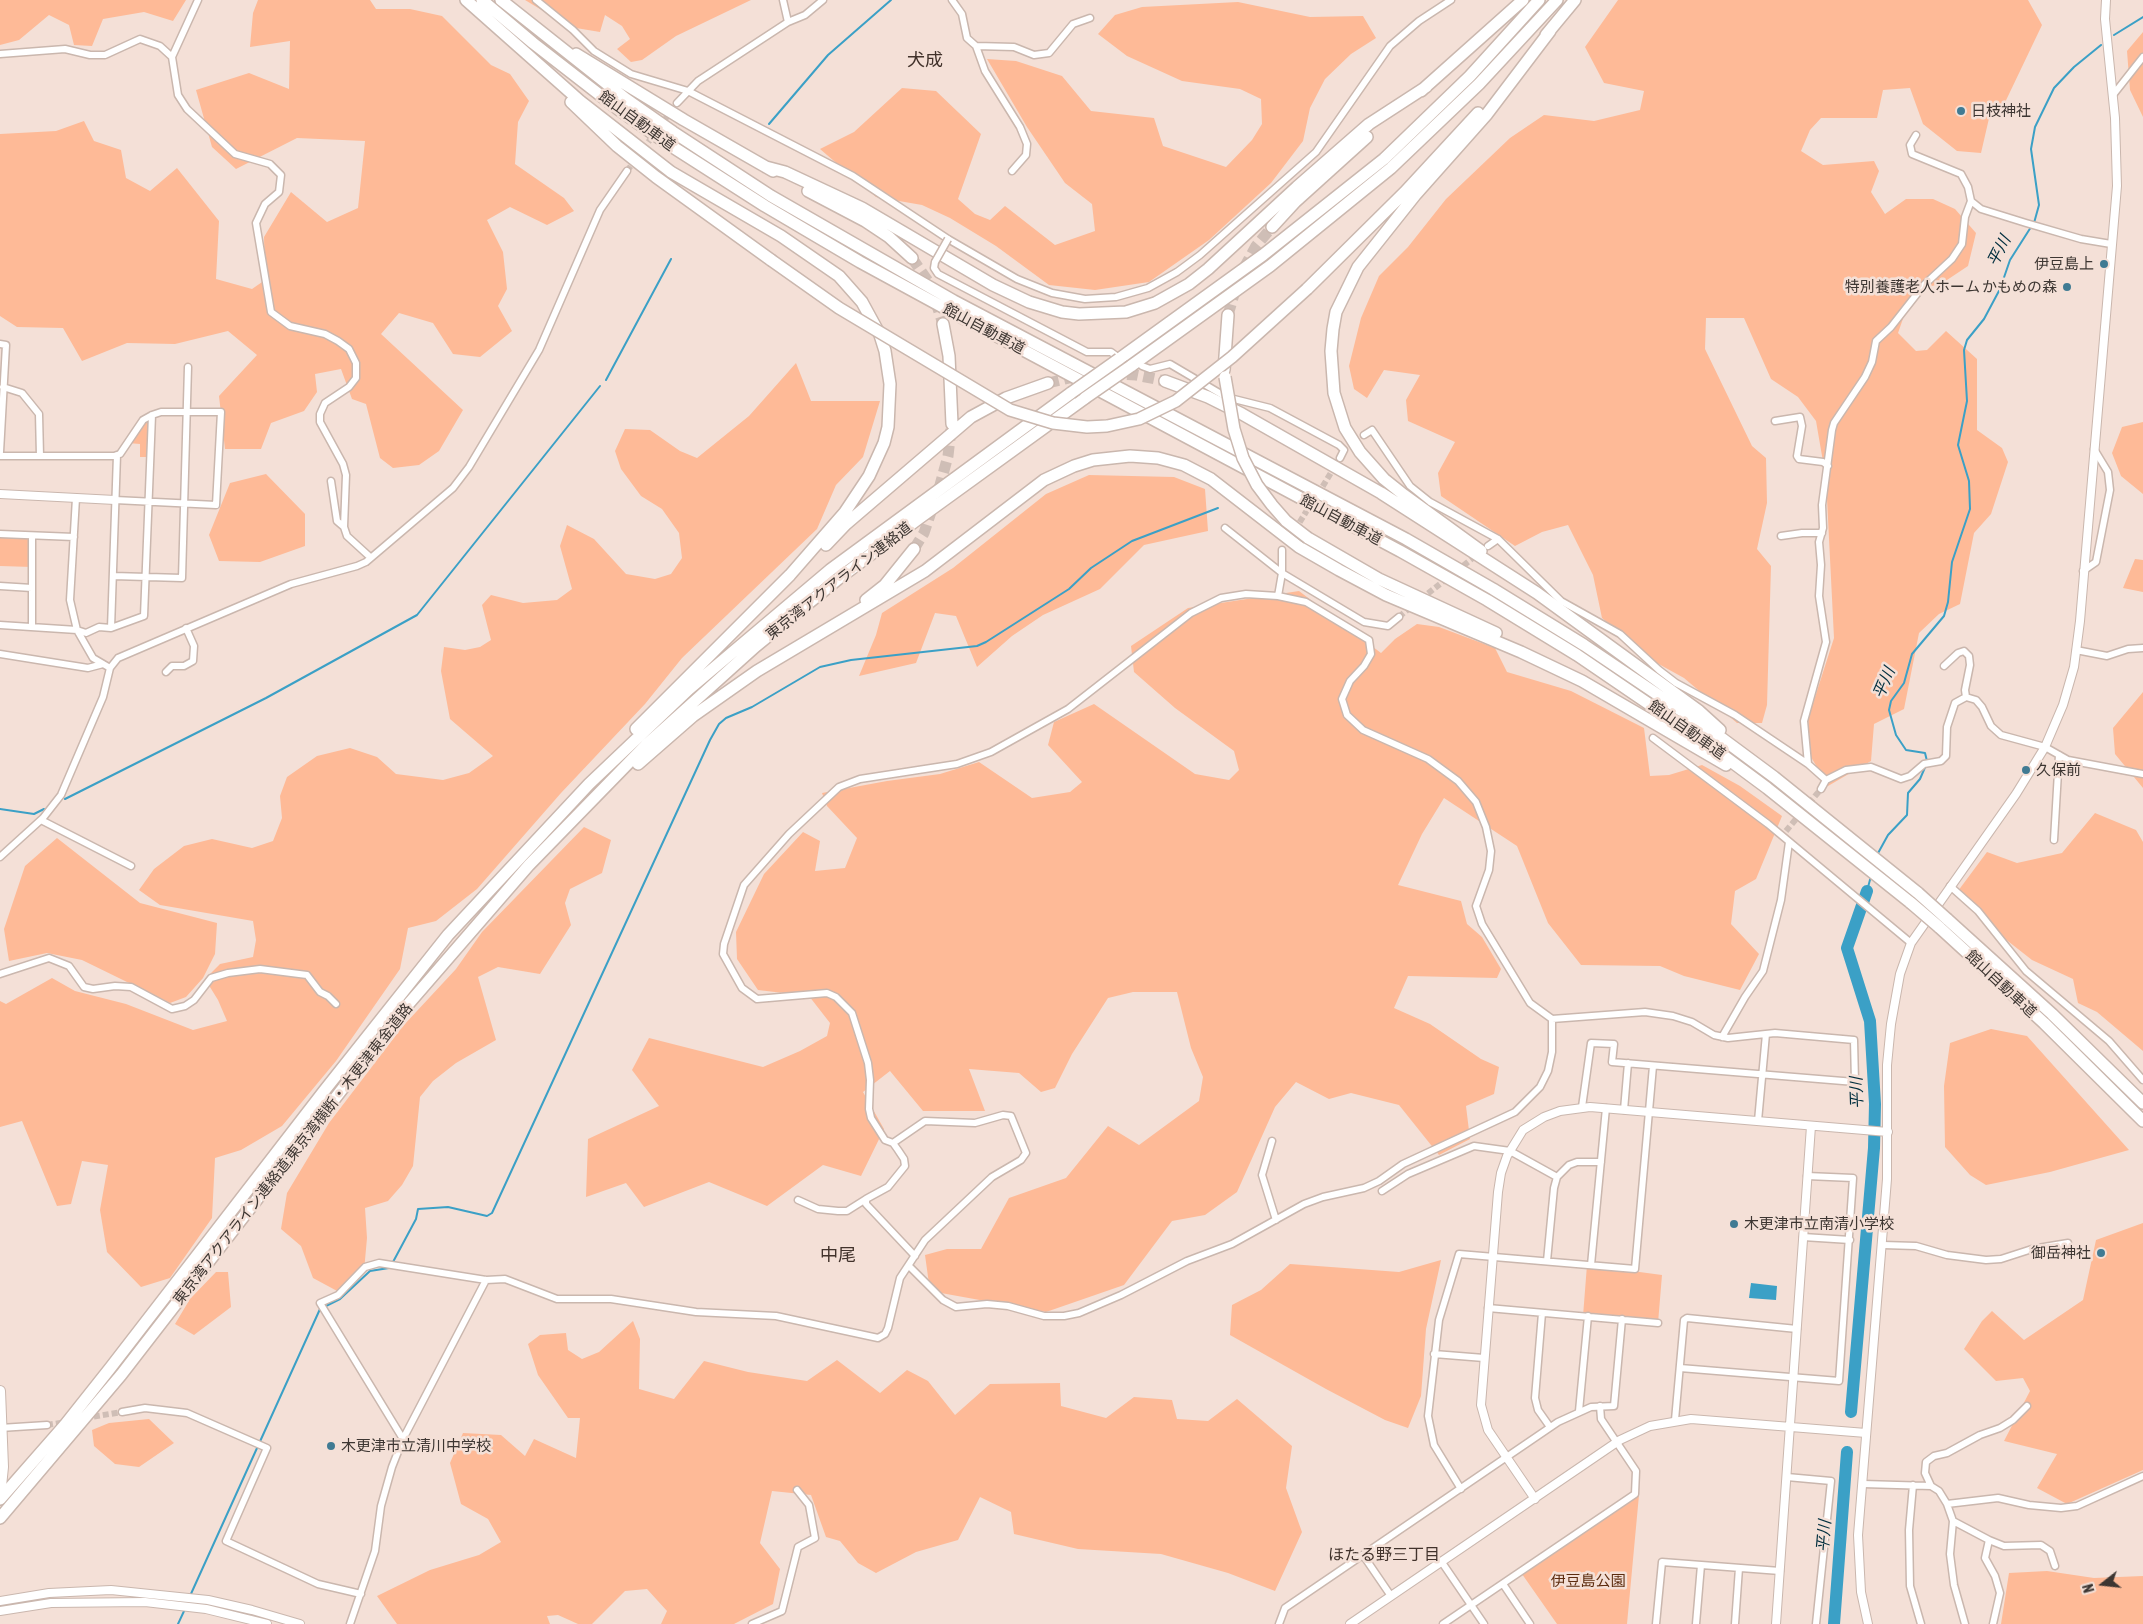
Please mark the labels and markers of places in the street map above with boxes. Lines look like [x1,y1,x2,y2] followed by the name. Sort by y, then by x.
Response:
[1971,102,2031,120] place label: 日枝神社
[1955,105,1967,117] marker: 日枝神社
[2034,255,2094,273] place label: 伊豆島上
[2098,258,2110,270] marker: 伊豆島上
[1845,278,2057,296] place label: 特別養護老人ホーム かもめの森
[2061,281,2073,293] marker: 特別養護老人ホーム かもめの森
[2036,761,2081,779] place label: 久保前
[2020,764,2032,776] marker: 久保前
[1744,1215,1894,1233] place label: 木更津市立南清小学校
[1728,1218,1740,1230] marker: 木更津市立南清小学校
[2031,1244,2091,1262] place label: 御岳神社
[2095,1247,2107,1259] marker: 御岳神社
[341,1437,491,1455] place label: 木更津市立清川中学校
[325,1440,337,1452] marker: 木更津市立清川中学校

